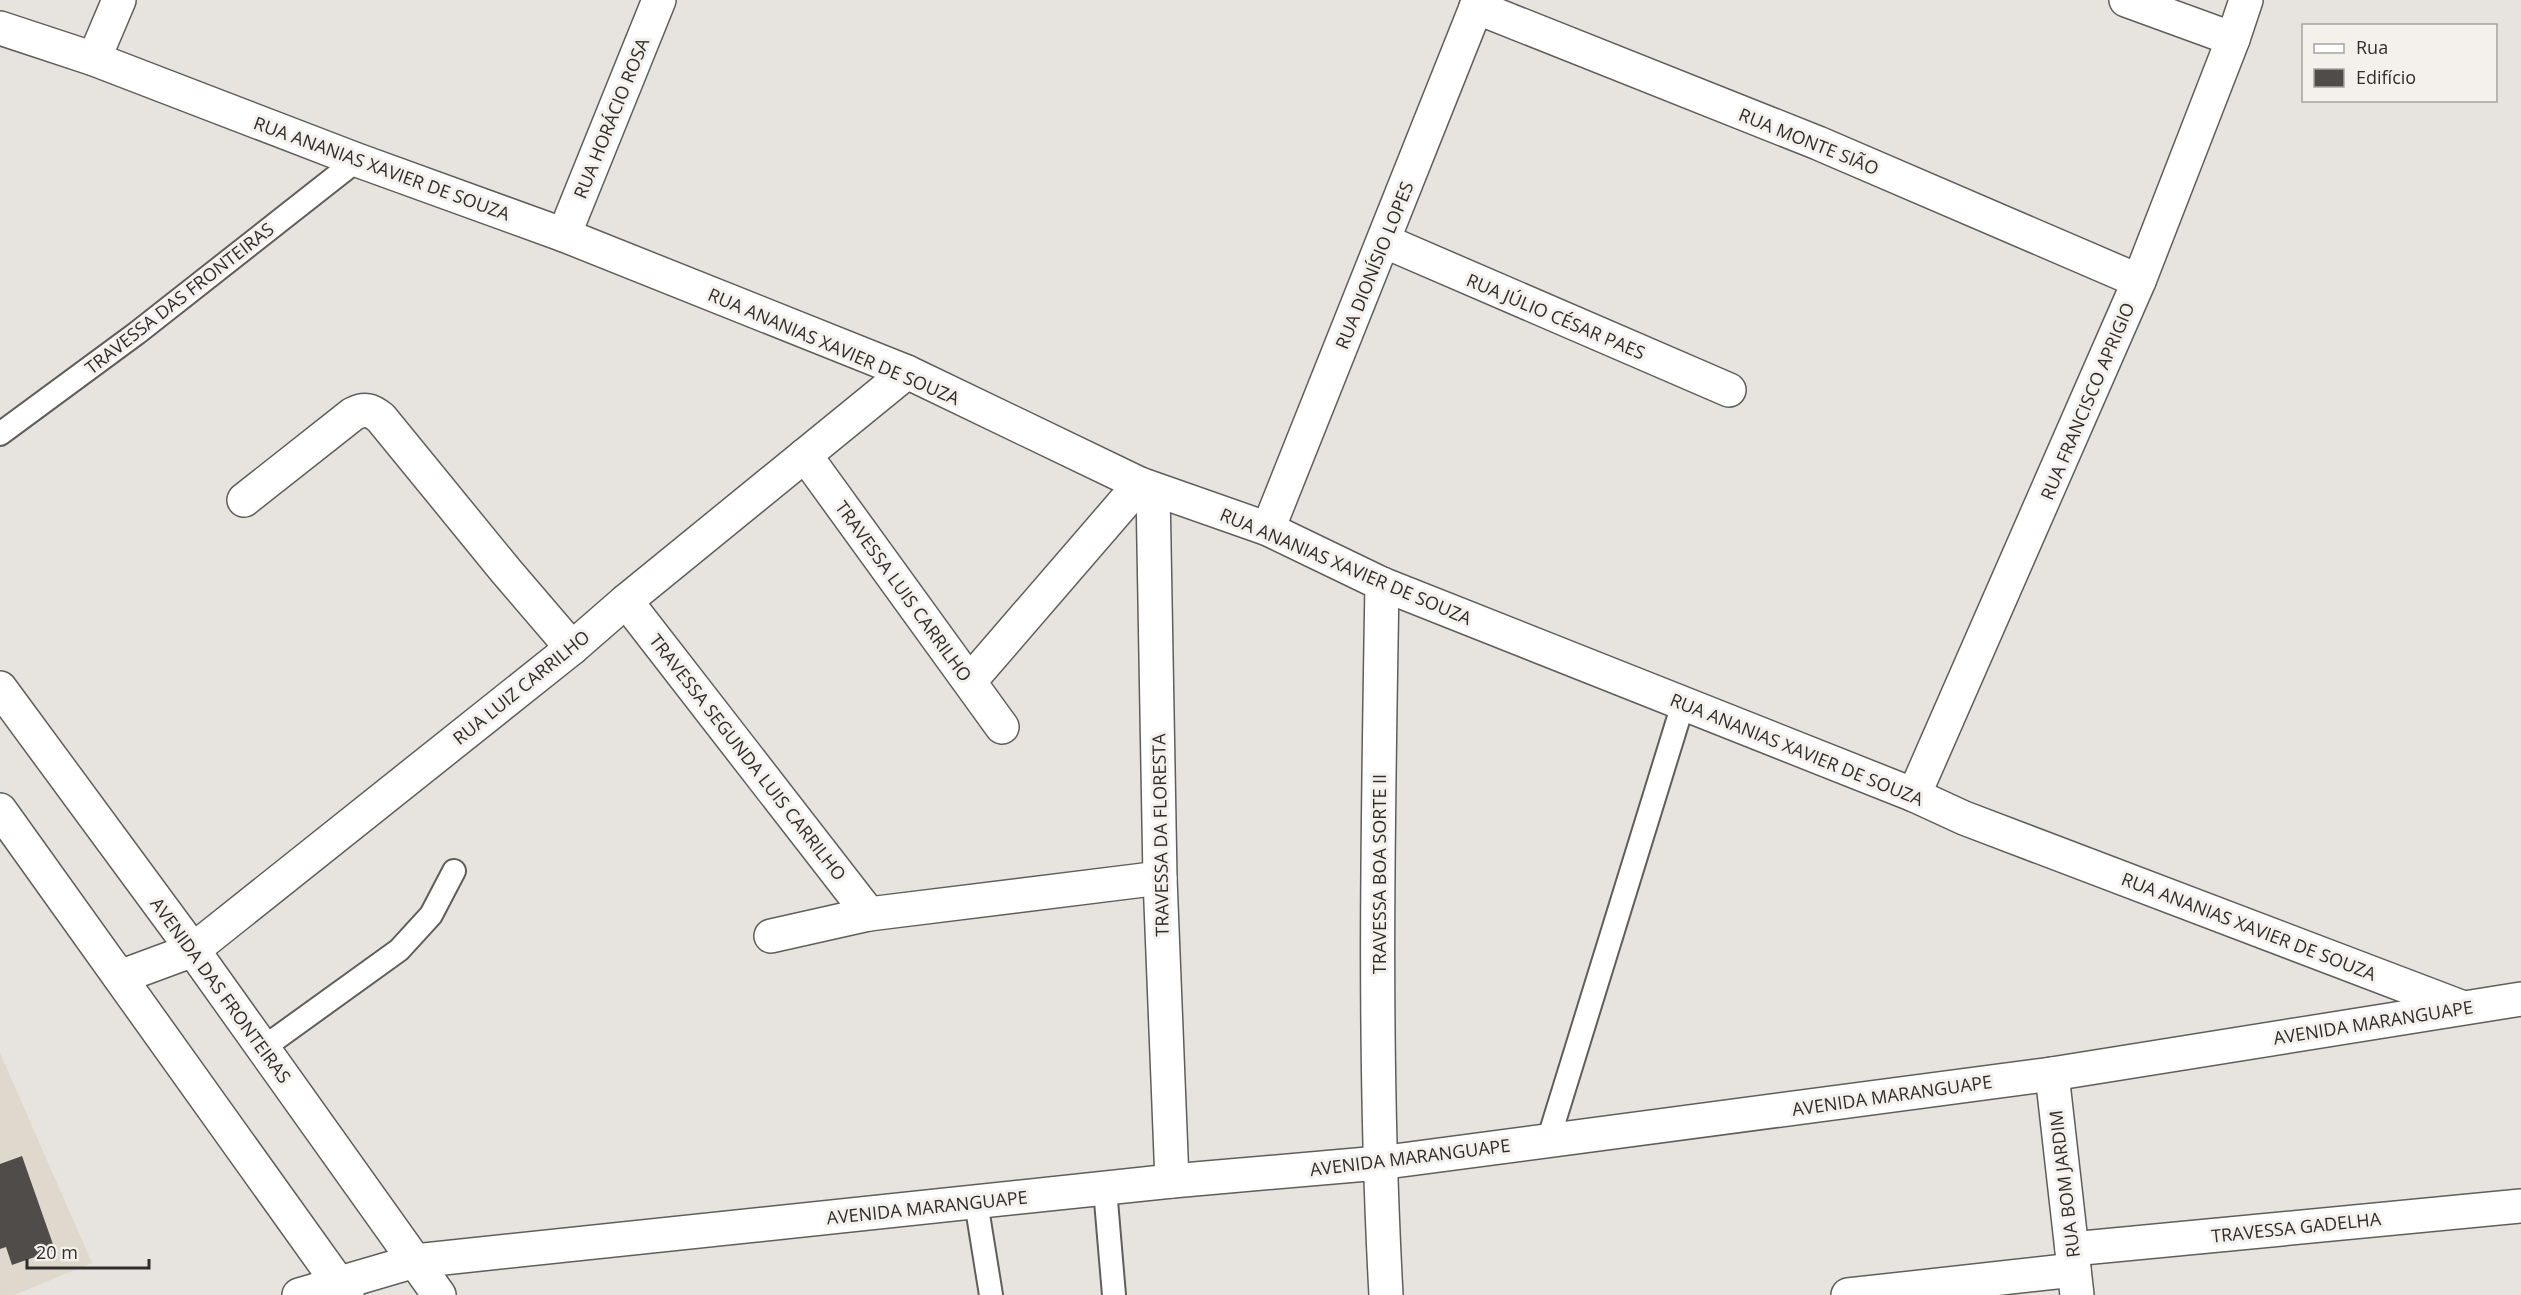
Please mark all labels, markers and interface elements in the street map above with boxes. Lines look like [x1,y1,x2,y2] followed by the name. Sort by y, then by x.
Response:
[2302,24,2497,102] legend
[568,33,654,202] street label: RUA HORÁCIO ROSA
[2356,35,2388,59] text: Rua
[2356,65,2416,89] text: Edifício
[1735,102,1883,180] street label: RUA MONTE SIÃO
[251,110,514,226] street label: RUA ANANIAS XAVIER DE SOUZA
[1329,178,1419,352] street label: RUA DIONÍSIO LOPES
[80,217,278,379] street label: TRAVESSA DAS FRONTEIRAS
[1463,267,1649,365] street label: RUA JÚLIO CÉSAR PAES
[705,282,964,410] street label: RUA ANANIAS XAVIER DE SOUZA
[2034,299,2140,503] street label: RUA FRANCISCO APRIGIO
[830,496,978,686] street label: TRAVESSA LUIS CARRILHO
[1217,502,1476,630] street label: RUA ANANIAS XAVIER DE SOUZA
[448,624,594,750] street label: RUA LUIZ CARRILHO
[644,629,852,885] street label: TRAVESSA SEGUNDA LUIS CARRILHO
[1667,687,1928,811] street label: RUA ANANIAS XAVIER DE SOUZA
[1146,733,1174,937] street label: TRAVESSA DA FLORESTA
[1367,774,1391,974] street label: TRAVESSA BOA SORTE II
[2118,866,2380,986] street label: RUA ANANIAS XAVIER DE SOUZA
[145,892,297,1088] street label: AVENIDA DAS FRONTEIRAS
[2271,994,2475,1050] street label: AVENIDA MARANGUAPE
[1790,1069,1994,1121] street label: AVENIDA MARANGUAPE
[2043,1109,2085,1259] street label: RUA BOM JARDIM
[1308,1133,1512,1181] street label: AVENIDA MARANGUAPE
[825,1185,1029,1229] street label: AVENIDA MARANGUAPE
[2210,1206,2383,1248] street label: TRAVESSA GADELHA
[27,1232,148,1270] scale bar
[36,1240,78,1264] text: 20 m

